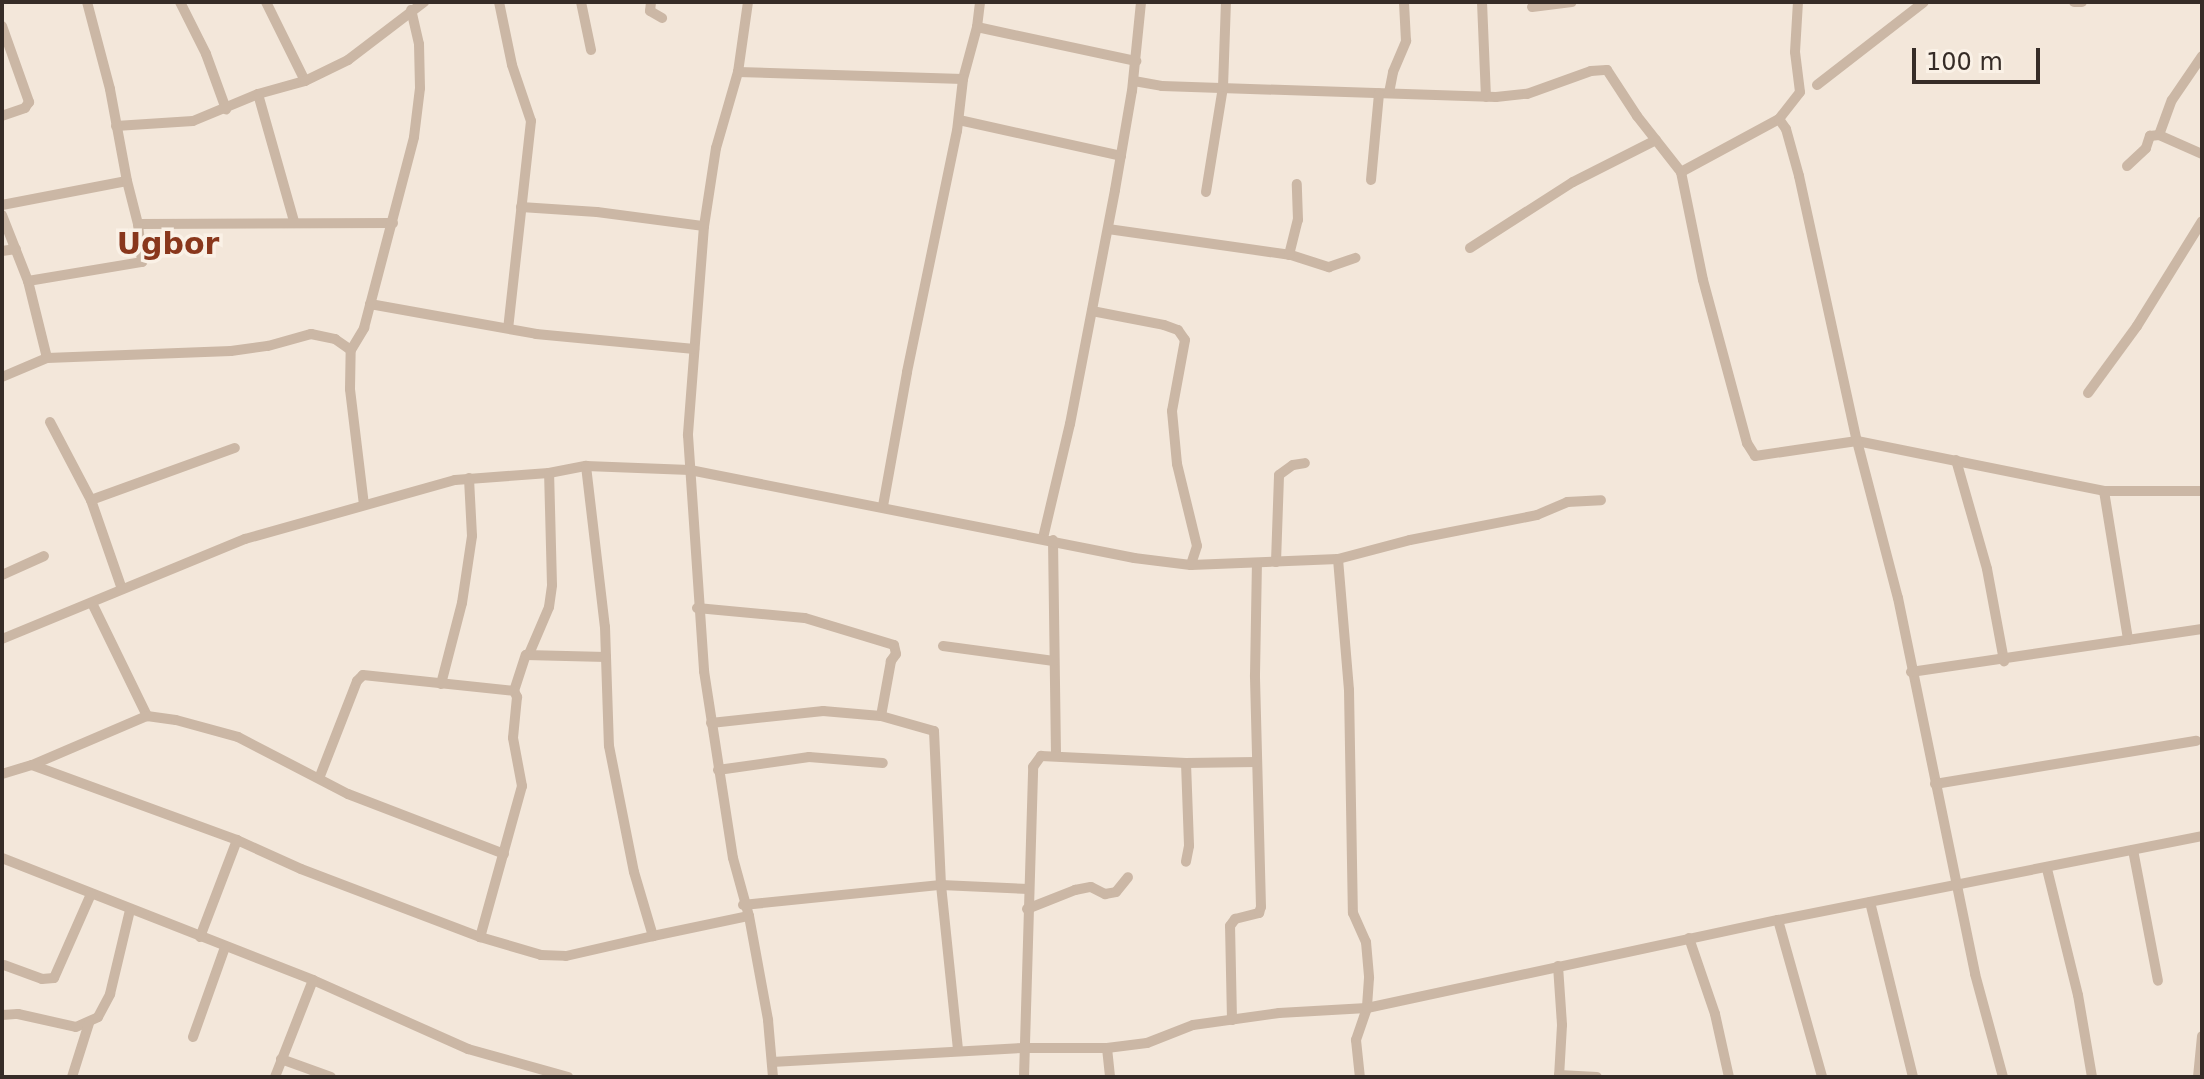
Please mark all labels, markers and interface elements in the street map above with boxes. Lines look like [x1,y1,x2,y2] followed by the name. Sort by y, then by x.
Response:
[1916,32,2044,82] scale bar
[1926,48,2003,76] text: 100 m
[117,226,219,262] district label: Ugbor

